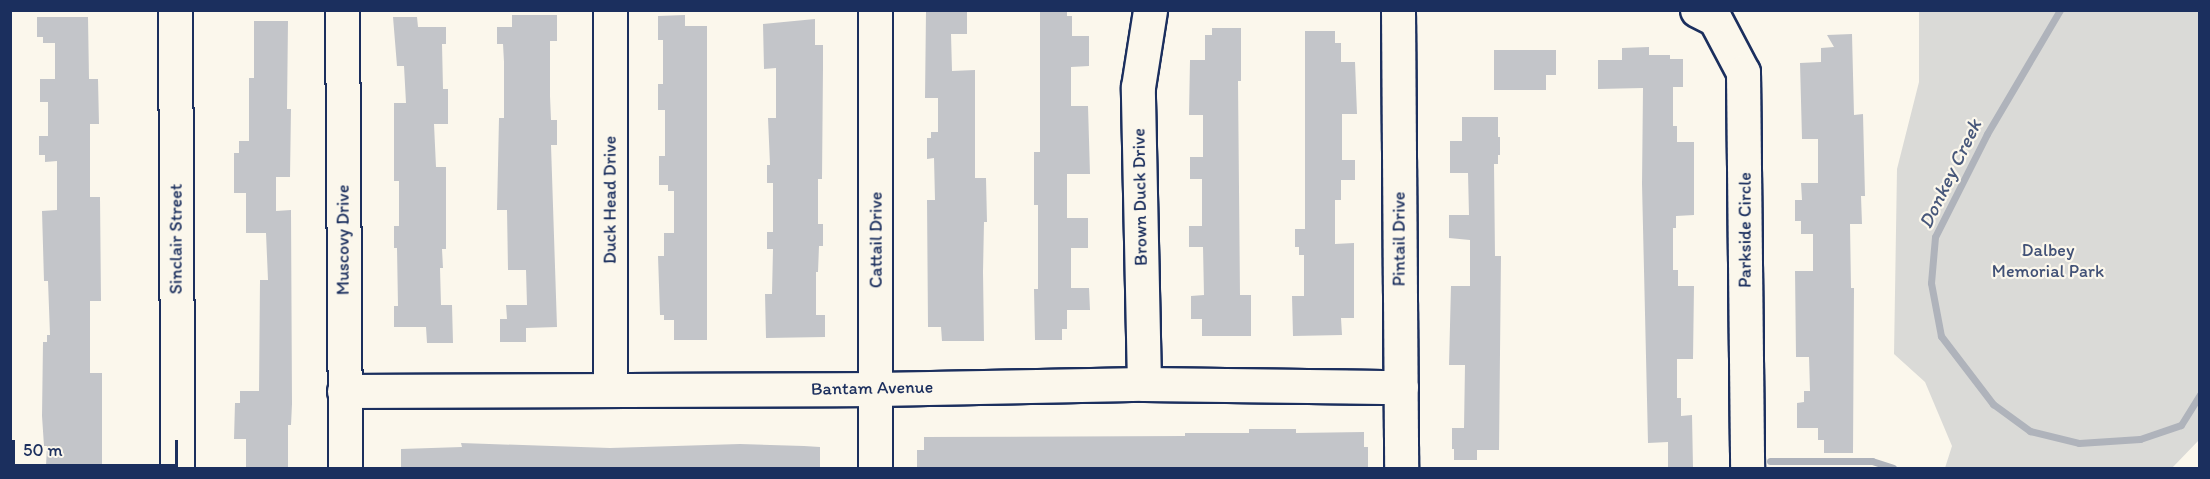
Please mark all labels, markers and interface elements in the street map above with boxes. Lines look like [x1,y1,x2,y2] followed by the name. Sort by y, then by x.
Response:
[1913,116,1987,232] water label: Donkey Creek
[1128,128,1152,266] street label: Brown Duck Drive
[599,136,621,264] street label: Duck Head Drive
[1734,172,1756,288] street label: Parkside Circle
[165,184,187,294] street label: Sinclair Street
[332,185,354,295] street label: Muscovy Drive
[865,192,887,288] street label: Cattail Drive
[1388,192,1410,286] street label: Pintail Drive
[1992,240,2104,282] park label: Dalbey Memorial Park
[811,376,933,400] street label: Bantam Avenue
[15,428,182,466] scale bar
[23,439,63,461] text: 50 m

